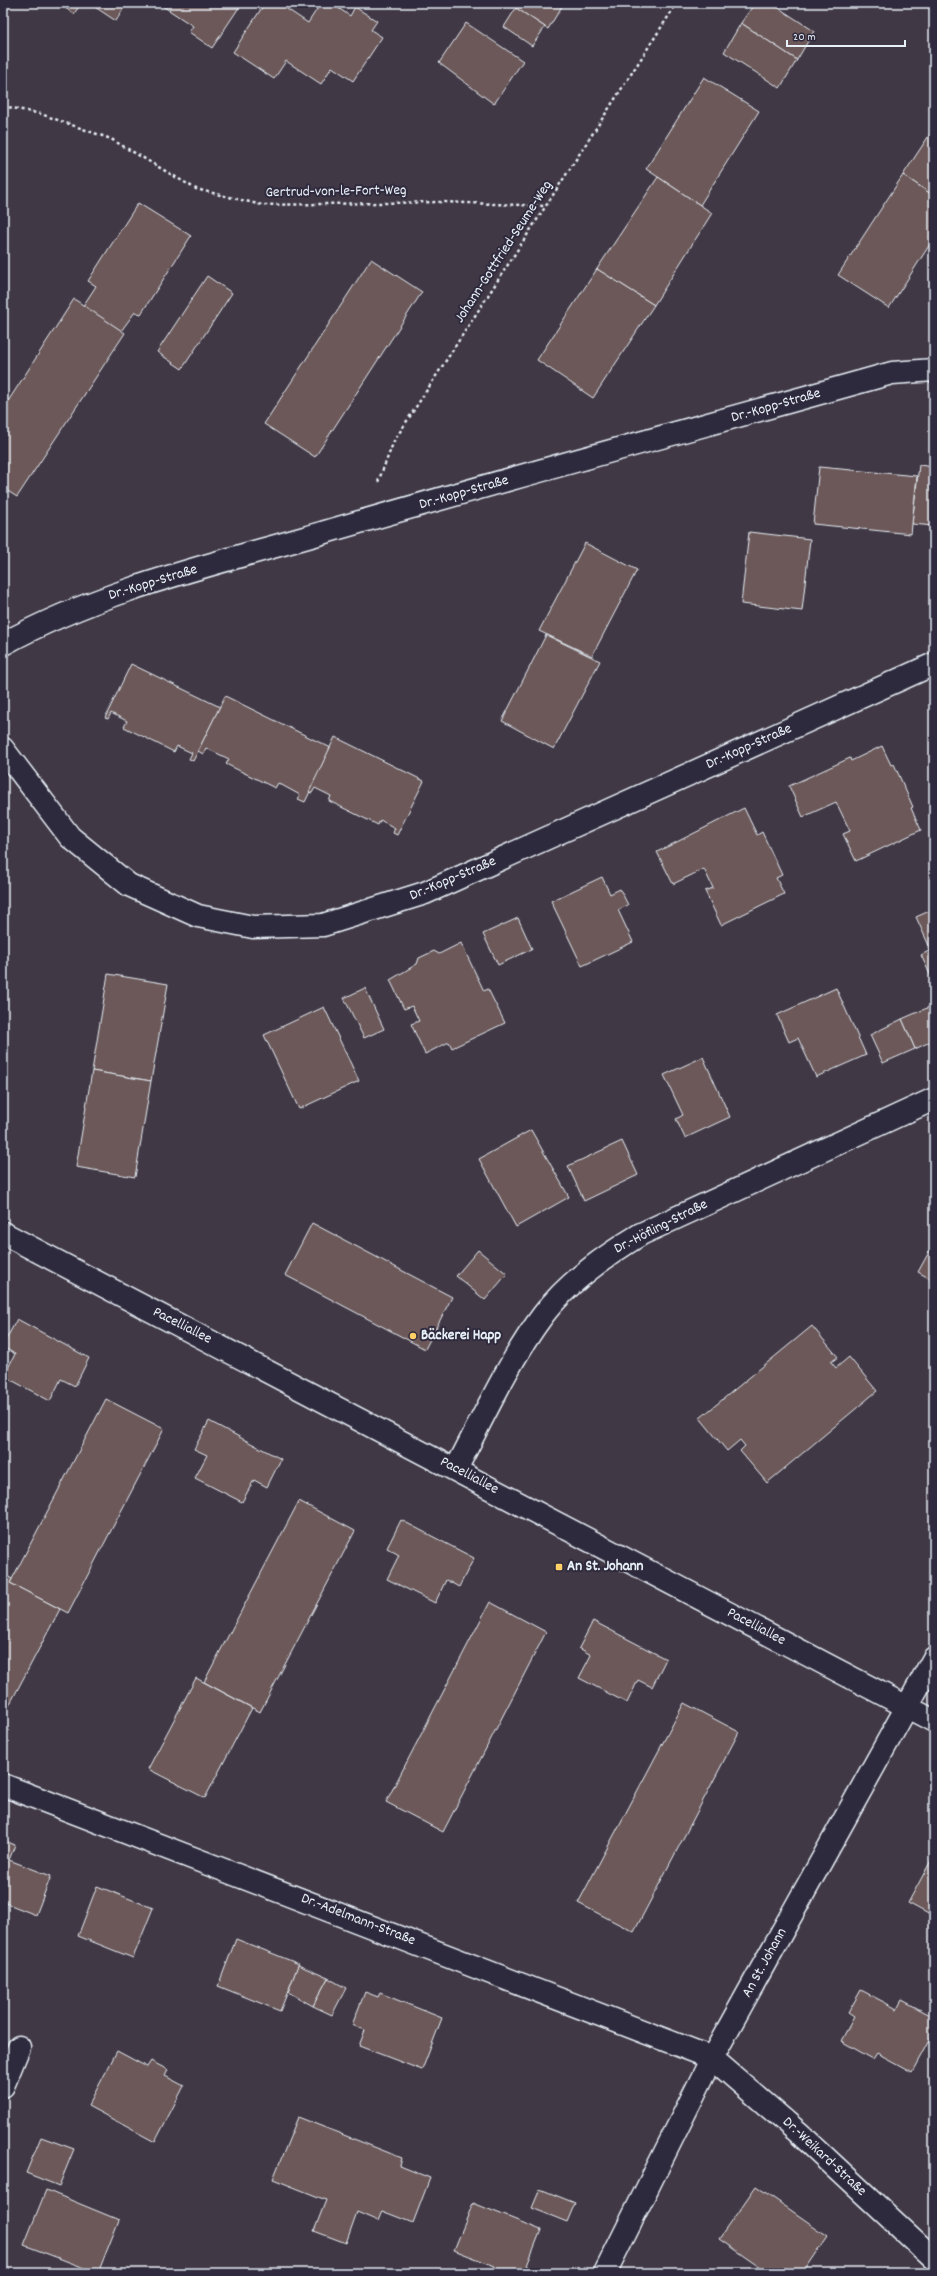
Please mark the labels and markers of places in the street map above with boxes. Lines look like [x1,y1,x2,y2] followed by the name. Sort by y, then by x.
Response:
[421,1325,501,1347] place label: Bäckerei Happ
[408,1331,418,1341] marker: Bäckerei Happ
[567,1556,644,1578] place label: An St. Johann
[554,1562,564,1572] marker: An St. Johann

